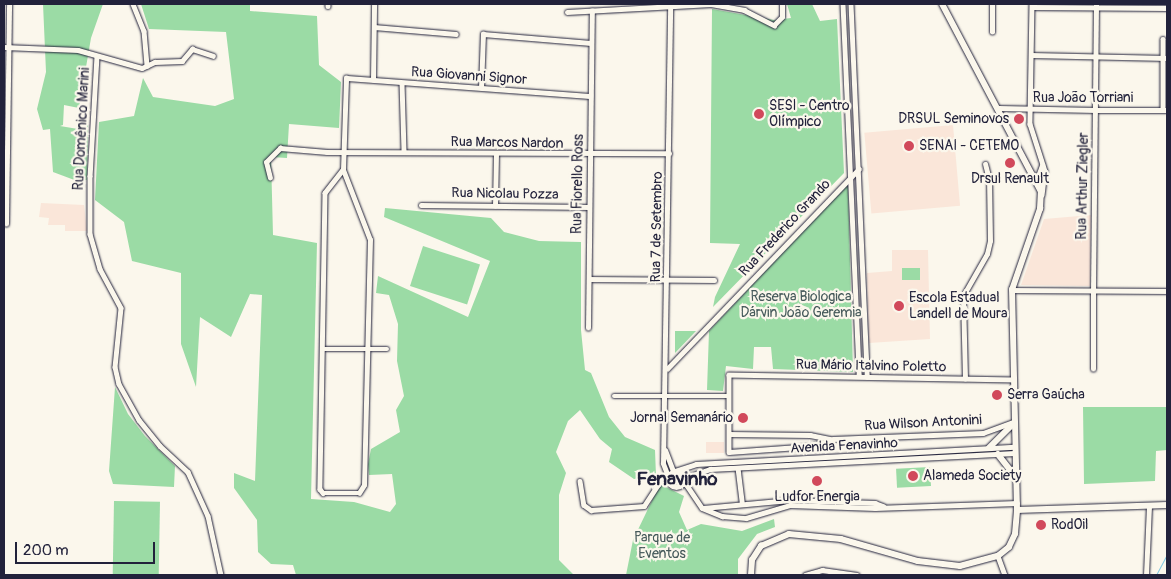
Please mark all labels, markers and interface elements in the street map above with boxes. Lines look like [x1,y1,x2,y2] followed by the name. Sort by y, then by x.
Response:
[410,64,528,88] street label: Rua Giovanni Signor
[70,67,94,191] street label: Rua Domênico Marini
[1033,90,1133,106] street label: Rua João Torriani
[769,98,850,130] place label: SESI - Centro Olímpico
[753,108,765,120] marker: SESI - Centro Olímpico
[898,111,1009,127] place label: DRSUL Seminovos
[1013,113,1025,125] marker: DRSUL Seminovos
[1074,132,1092,240] street label: Rua Arthur Ziegler
[450,134,564,152] street label: Rua Marcos Nardon
[569,134,587,234] street label: Rua Fiorello Ross
[919,138,1019,154] place label: SENAI - CETEMO
[903,140,915,152] marker: SENAI - CETEMO
[1004,157,1016,169] marker: Drsul Renault
[648,171,666,283] street label: Rua 7 de Setembro
[971,171,1049,187] place label: Drsul Renault
[736,176,834,280] street label: Rua Frederico Grando
[451,185,559,203] street label: Rua Nicolau Pozza
[740,289,862,322] park label: Reserva Biologica Dárvin João Geremia
[909,290,1008,322] place label: Escola Estadual Landell de Moura
[893,300,905,312] marker: Escola Estadual Landell de Moura
[796,356,946,376] street label: Rua Mário Italvino Poletto
[1007,387,1085,403] place label: Serra Gaúcha
[991,389,1003,401] marker: Serra Gaúcha
[630,410,733,426] place label: Jornal Semanário
[737,412,749,424] marker: Jornal Semanário
[864,412,982,434] street label: Rua Wilson Antonini
[790,435,898,457] street label: Avenida Fenavinho
[923,468,1021,484] place label: Alameda Society
[636,469,718,491] district label: Fenavinho
[907,470,919,482] marker: Alameda Society
[811,475,823,487] marker: Ludfor Energia
[774,489,860,505] place label: Ludfor Energia
[1051,517,1088,533] place label: RodOil
[1035,519,1047,531] marker: RodOil
[634,530,690,562] park label: Parque de Eventos
[18,532,158,564] scale bar
[23,541,68,560] text: 200 m

